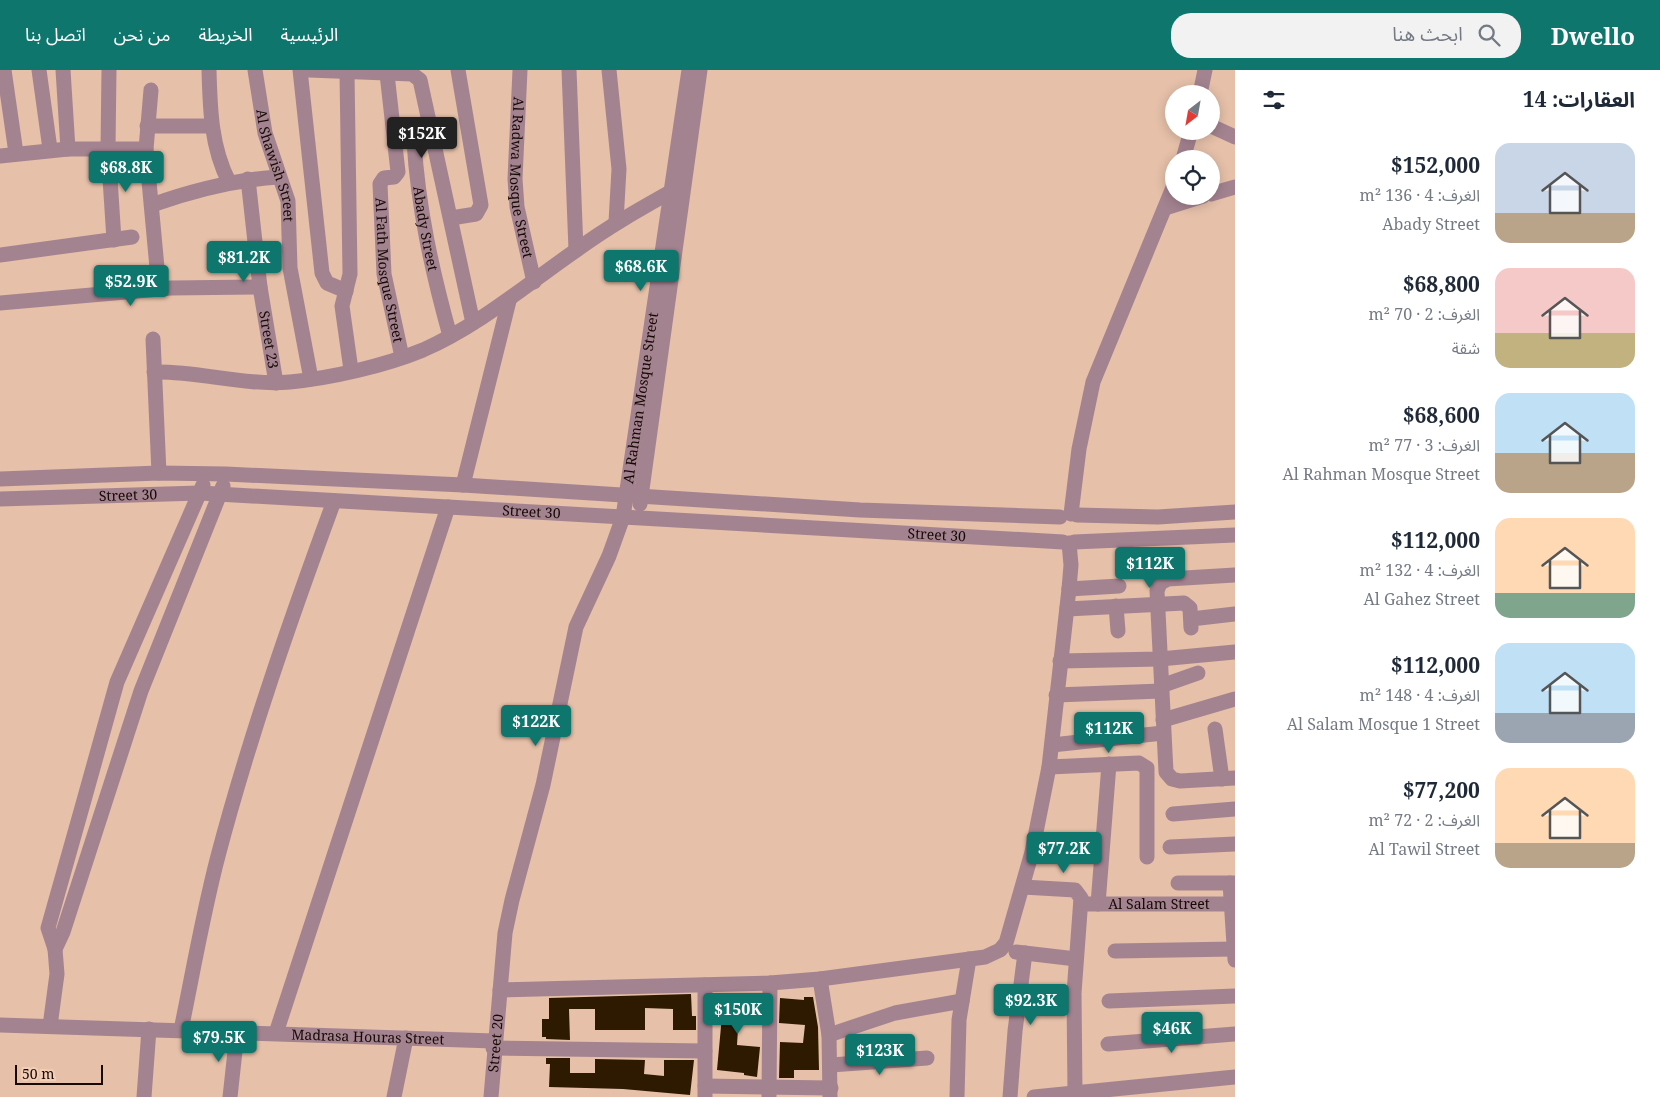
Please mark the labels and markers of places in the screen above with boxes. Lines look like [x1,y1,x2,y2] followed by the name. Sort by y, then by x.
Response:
[387,116,457,159] pin: $152K
[85,150,167,193] pin: $68.8K
[203,240,285,283] pin: $81.2K
[600,250,682,292] pin: $68.6K
[90,264,172,307] pin: $52.9K
[1115,546,1185,589] pin: $112K
[501,704,571,747] pin: $122K
[1074,712,1144,754] pin: $112K
[1023,832,1105,874] pin: $77.2K
[990,984,1072,1026] pin: $92.3K
[703,992,773,1035] pin: $150K
[1142,1012,1202,1054] pin: $46K
[178,1020,260,1063] pin: $79.5K
[845,1034,915,1076] pin: $123K

